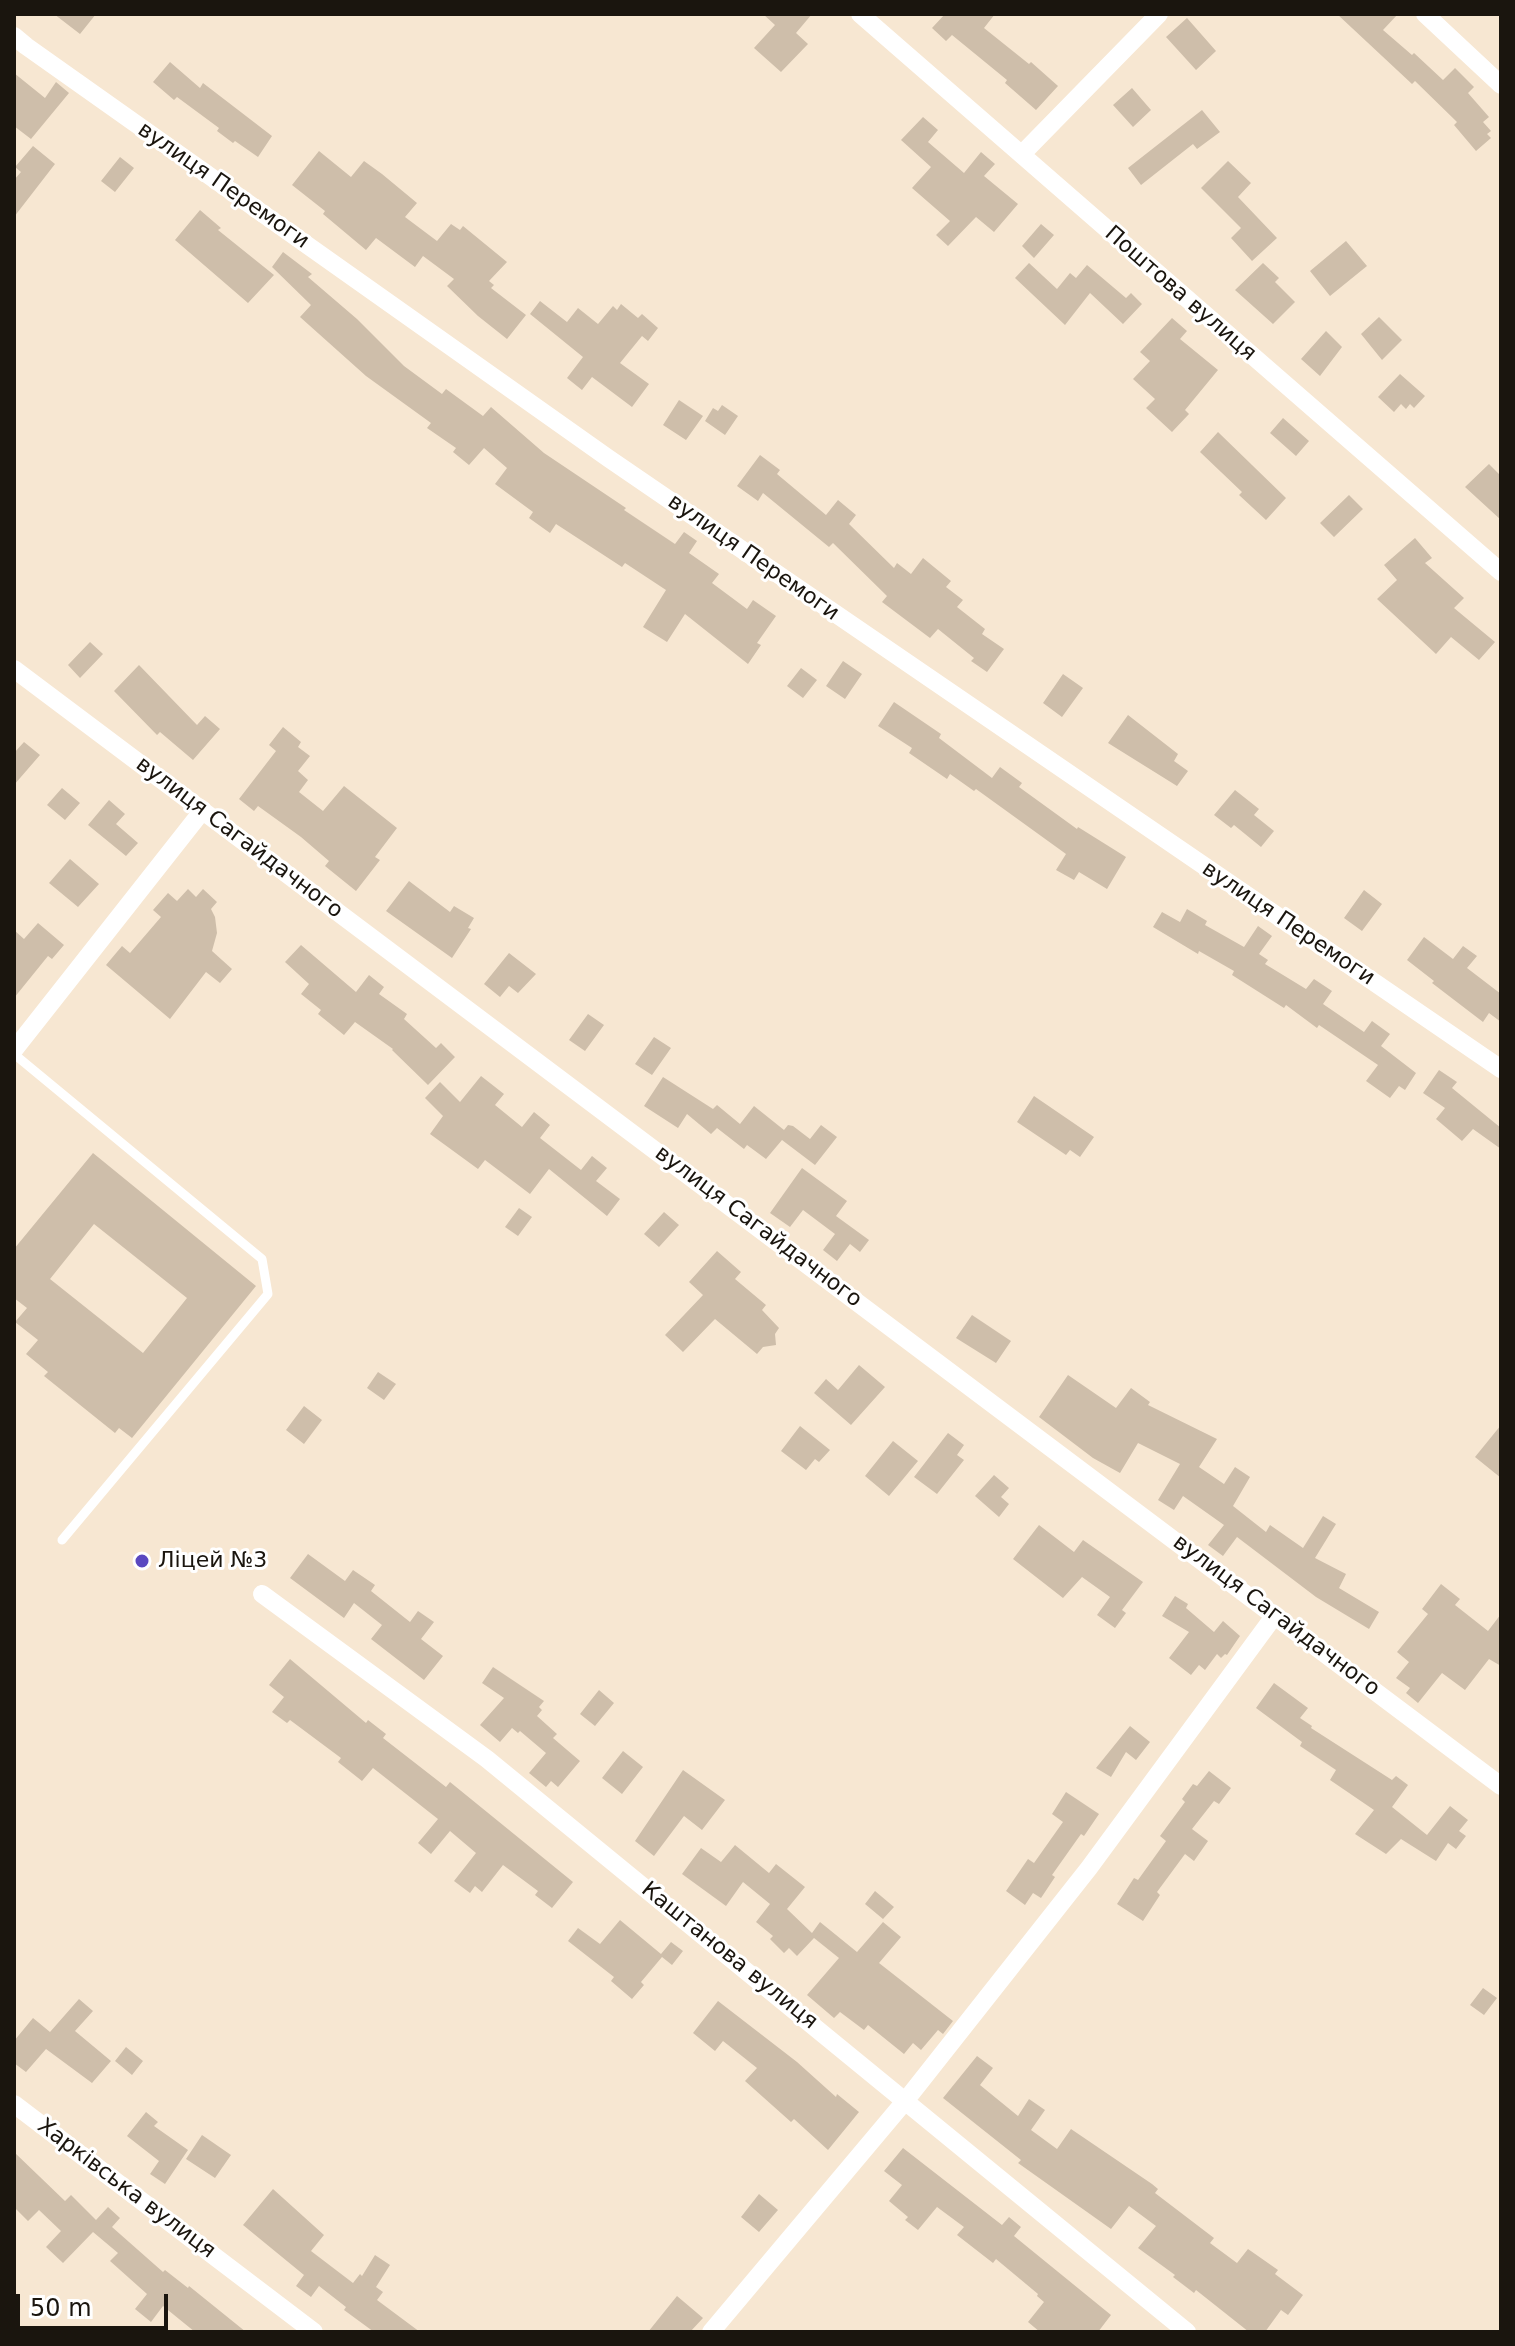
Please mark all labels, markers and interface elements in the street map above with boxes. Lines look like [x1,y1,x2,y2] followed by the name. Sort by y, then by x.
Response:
[132,117,314,255] street label: вулиця Перемоги
[1099,221,1261,367] street label: Поштова вулиця
[662,489,844,627] street label: вулиця Перемоги
[130,752,348,924] street label: вулиця Сагайдачного
[1196,856,1380,992] street label: вулиця Перемоги
[649,1141,867,1313] street label: вулиця Сагайдачного
[1167,1530,1385,1702] street label: вулиця Сагайдачного
[158,1548,267,1574] place label: Ліцей №3
[133,1552,151,1570] marker: Ліцей №3
[635,1877,823,2035] street label: Каштанова вулиця
[32,2113,220,2265] street label: Харківська вулиця
[20,2278,172,2328] scale bar
[30,2294,92,2322] text: 50 m

